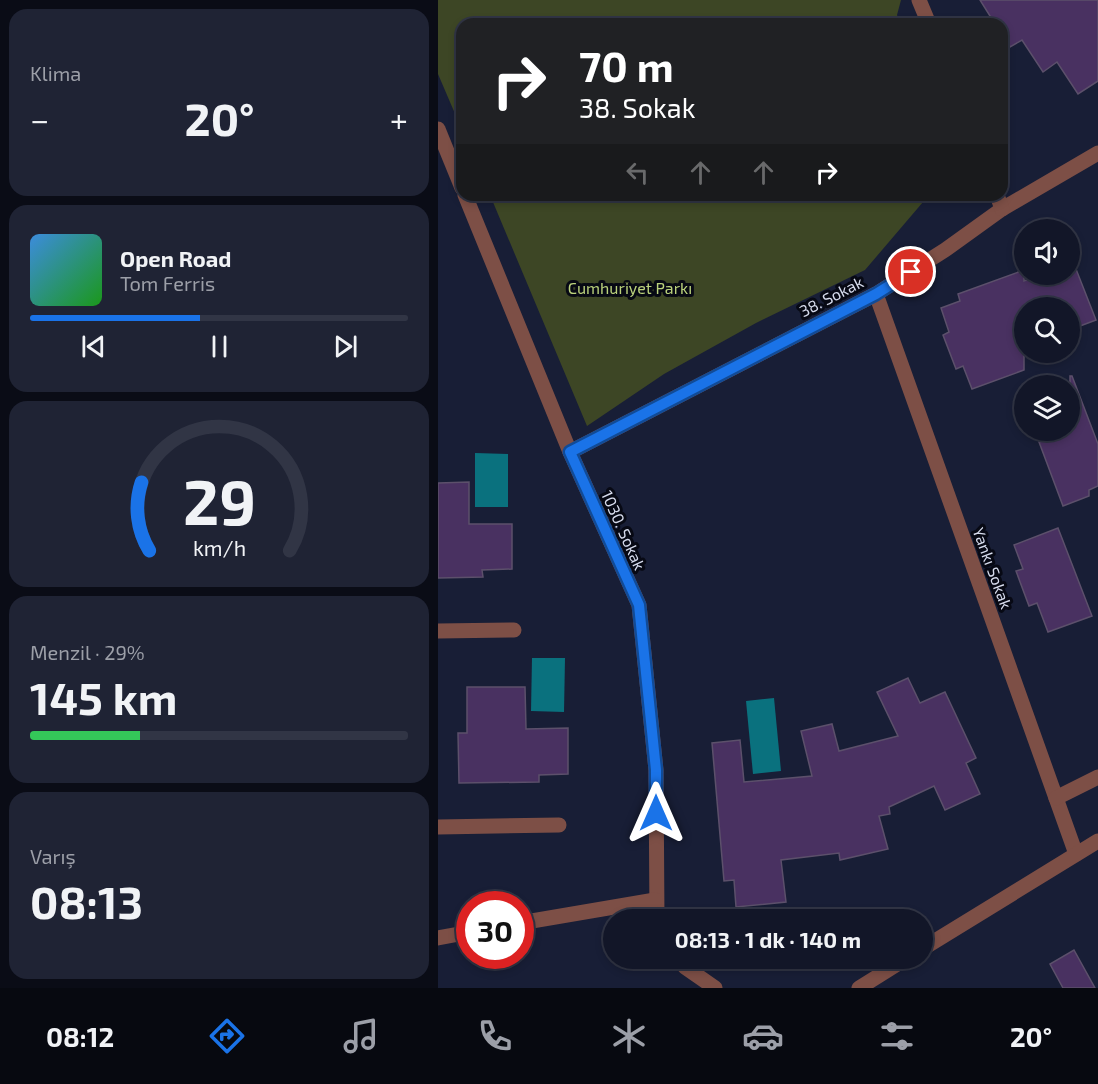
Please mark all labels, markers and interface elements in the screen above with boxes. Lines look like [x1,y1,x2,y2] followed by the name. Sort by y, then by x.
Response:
[579,40,674,90] text: 70 m
[480,42,558,120] icon: right
[30,61,81,85] text: Klima
[185,91,255,145] text: 20°
[579,91,695,123] text: 38. Sokak
[30,99,49,139] text: −
[390,99,408,139] text: +
[621,156,654,189] icon: left
[684,156,717,189] icon: ahead
[747,156,780,189] icon: ahead
[810,156,843,189] icon: right
[1014,219,1080,441] map controls
[1014,219,1080,285] button: sound
[120,245,232,271] text: Open Road
[885,246,936,297] pin
[894,255,927,288] icon: arrive
[120,271,215,295] text: Tom Ferris
[796,272,866,320] street label: 38. Sokak
[568,278,692,297] park label: Cumhuriyet Parkı
[1014,297,1080,363] button: search
[77,330,110,363] icon: previous
[203,330,236,363] icon: pause
[329,330,362,363] icon: next
[1014,375,1080,441] button: layers
[182,463,256,538] text: 29
[598,487,650,573] street label: 1030. Sokak
[970,525,1016,611] street label: Yankı Sokak
[192,535,246,560] text: km/h
[30,640,145,664] text: Menzil · 29%
[30,670,177,724] text: 145 km
[624,781,688,845] position arrow
[30,844,76,868] text: Varış
[30,874,143,928] text: 08:13
[456,891,534,969] speed limit sign: 30
[675,926,861,952] text: 08:13 · 1 dk · 140 m
[206,1015,248,1057] icon: directions
[340,1015,382,1057] icon: music
[474,1015,516,1057] icon: phone
[608,1015,650,1057] icon: climate
[742,1015,784,1057] icon: car
[876,1015,918,1057] icon: filters
[46,1020,114,1052] text: 08:12
[1010,1020,1052,1052] text: 20°

